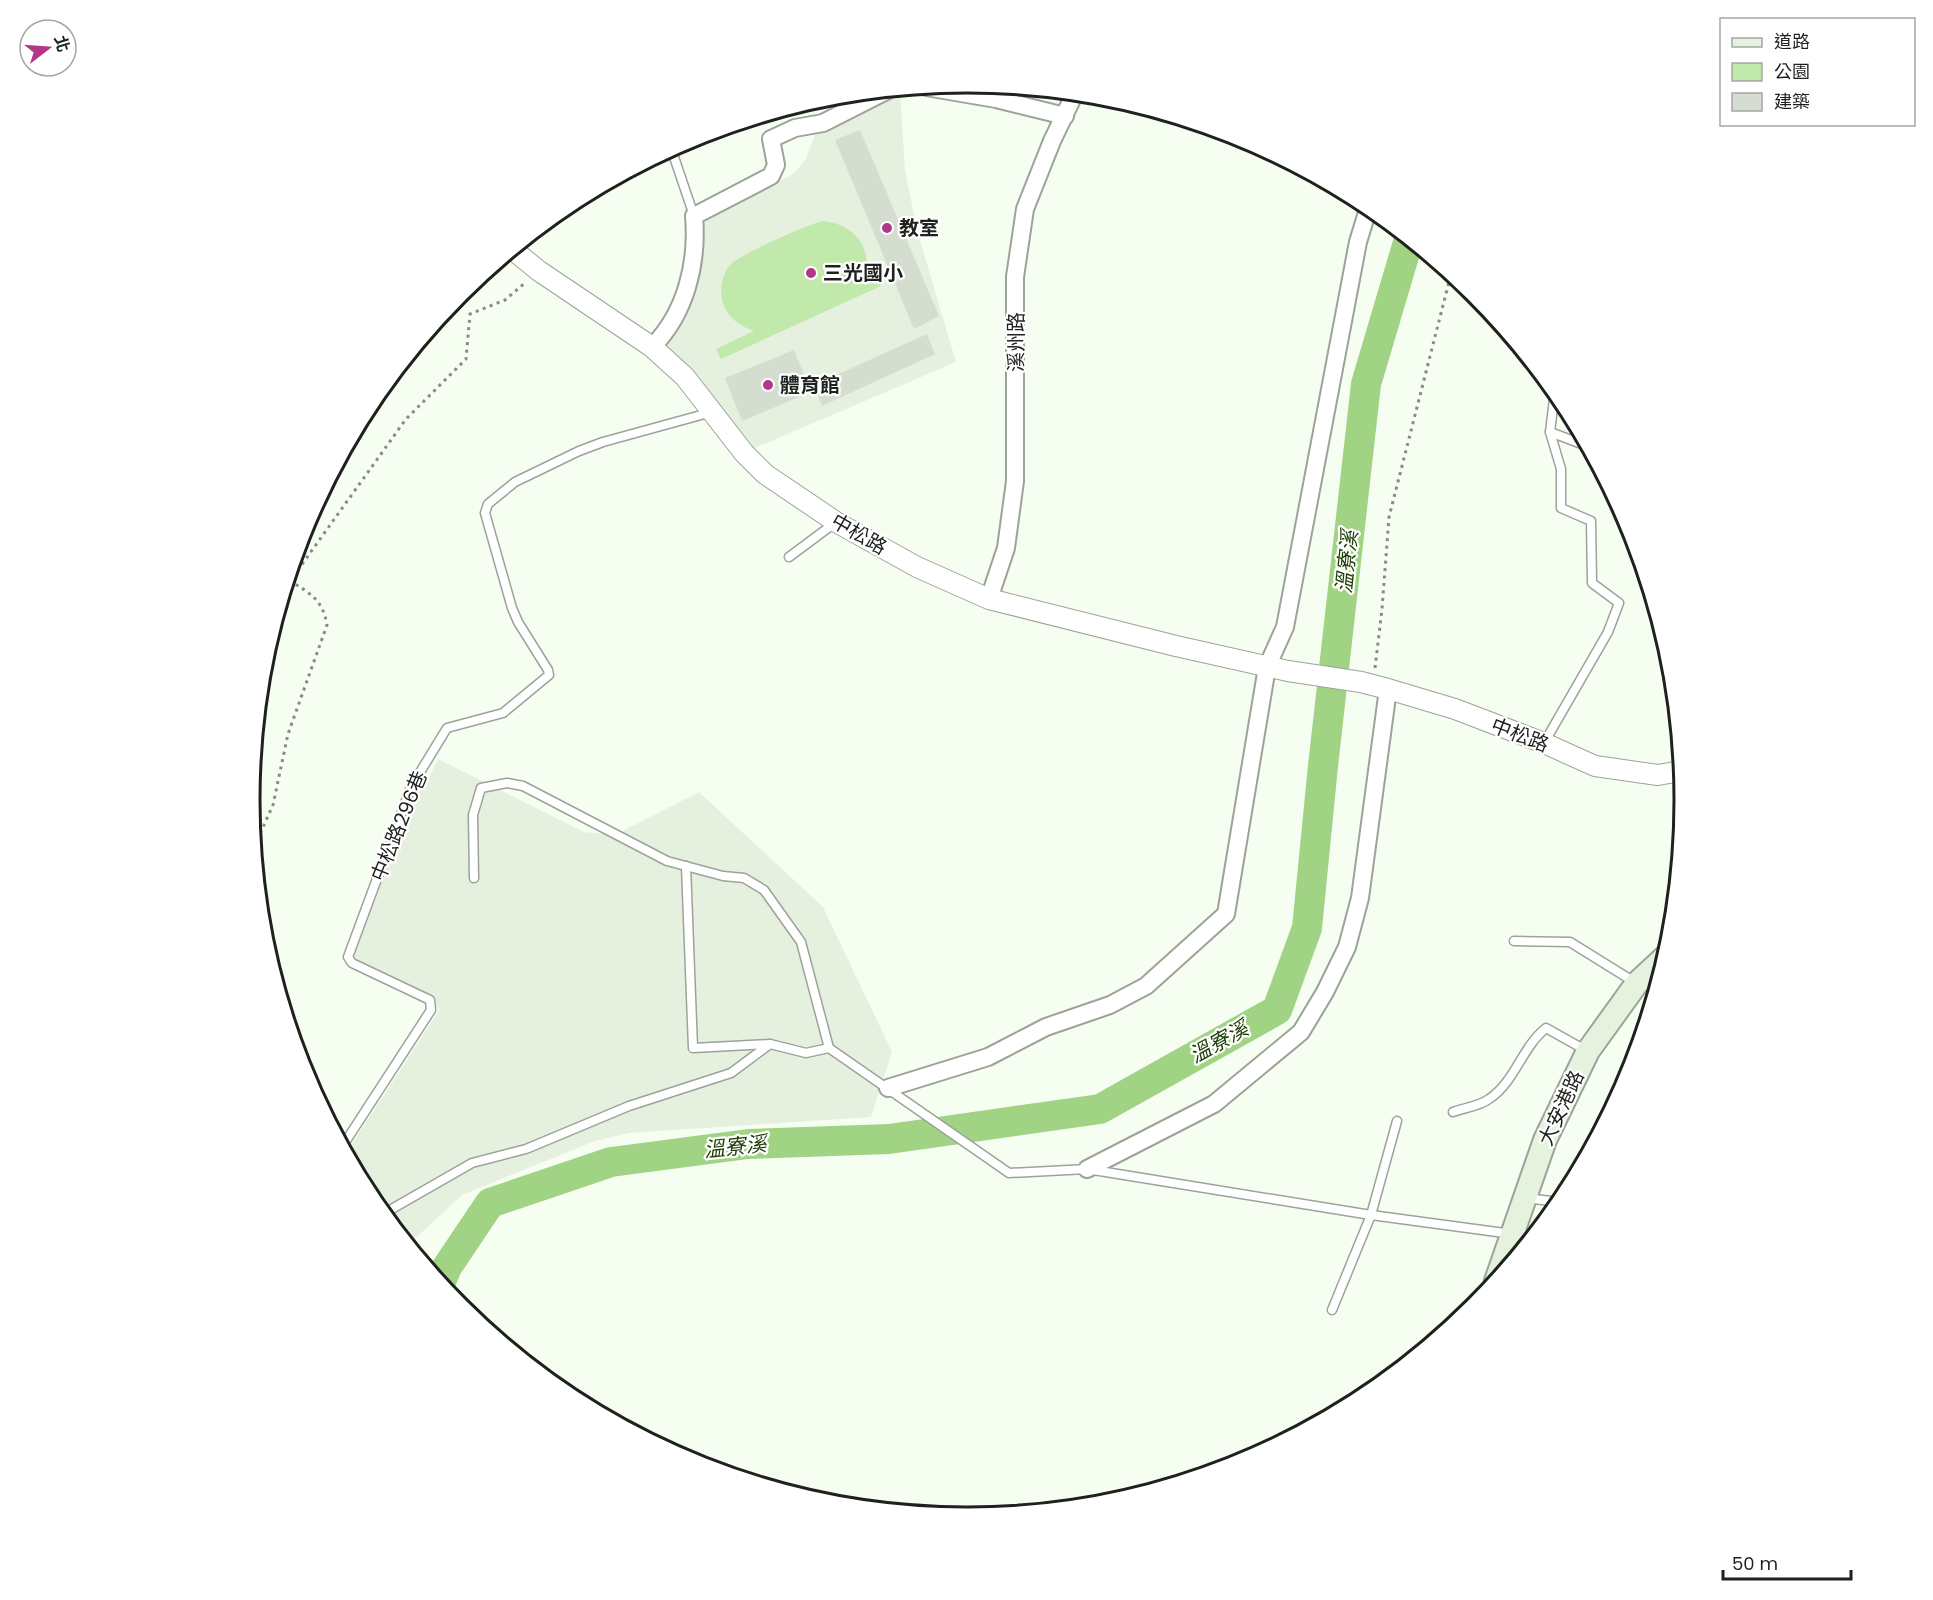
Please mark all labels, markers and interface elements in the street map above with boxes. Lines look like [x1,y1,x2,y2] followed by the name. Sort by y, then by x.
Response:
[18,18,78,78] north arrow
[1720,18,1915,126] legend
[1774,29,1810,54] text: 道路
[49,33,75,55] text: 北
[1774,59,1810,84] text: 公園
[1774,89,1810,114] text: 建築
[899,214,939,242] place label: 教室
[880,221,894,235] marker: 教室
[823,259,903,287] place label: 三光國小
[804,266,818,280] marker: 三光國小
[1002,312,1030,372] street label: 溪州路
[780,371,840,399] place label: 體育館
[761,378,775,392] marker: 體育館
[826,507,892,561] street label: 中松路
[1329,526,1365,595] water label: 溫寮溪
[1487,711,1553,759] street label: 中松路
[364,767,434,885] street label: 中松路296巷
[1184,1012,1256,1070] water label: 溫寮溪
[1531,1066,1591,1150] street label: 大安港路
[702,1128,771,1164] water label: 溫寮溪
[1723,1543,1850,1581] scale bar
[1732,1551,1778,1576] text: 50 m

